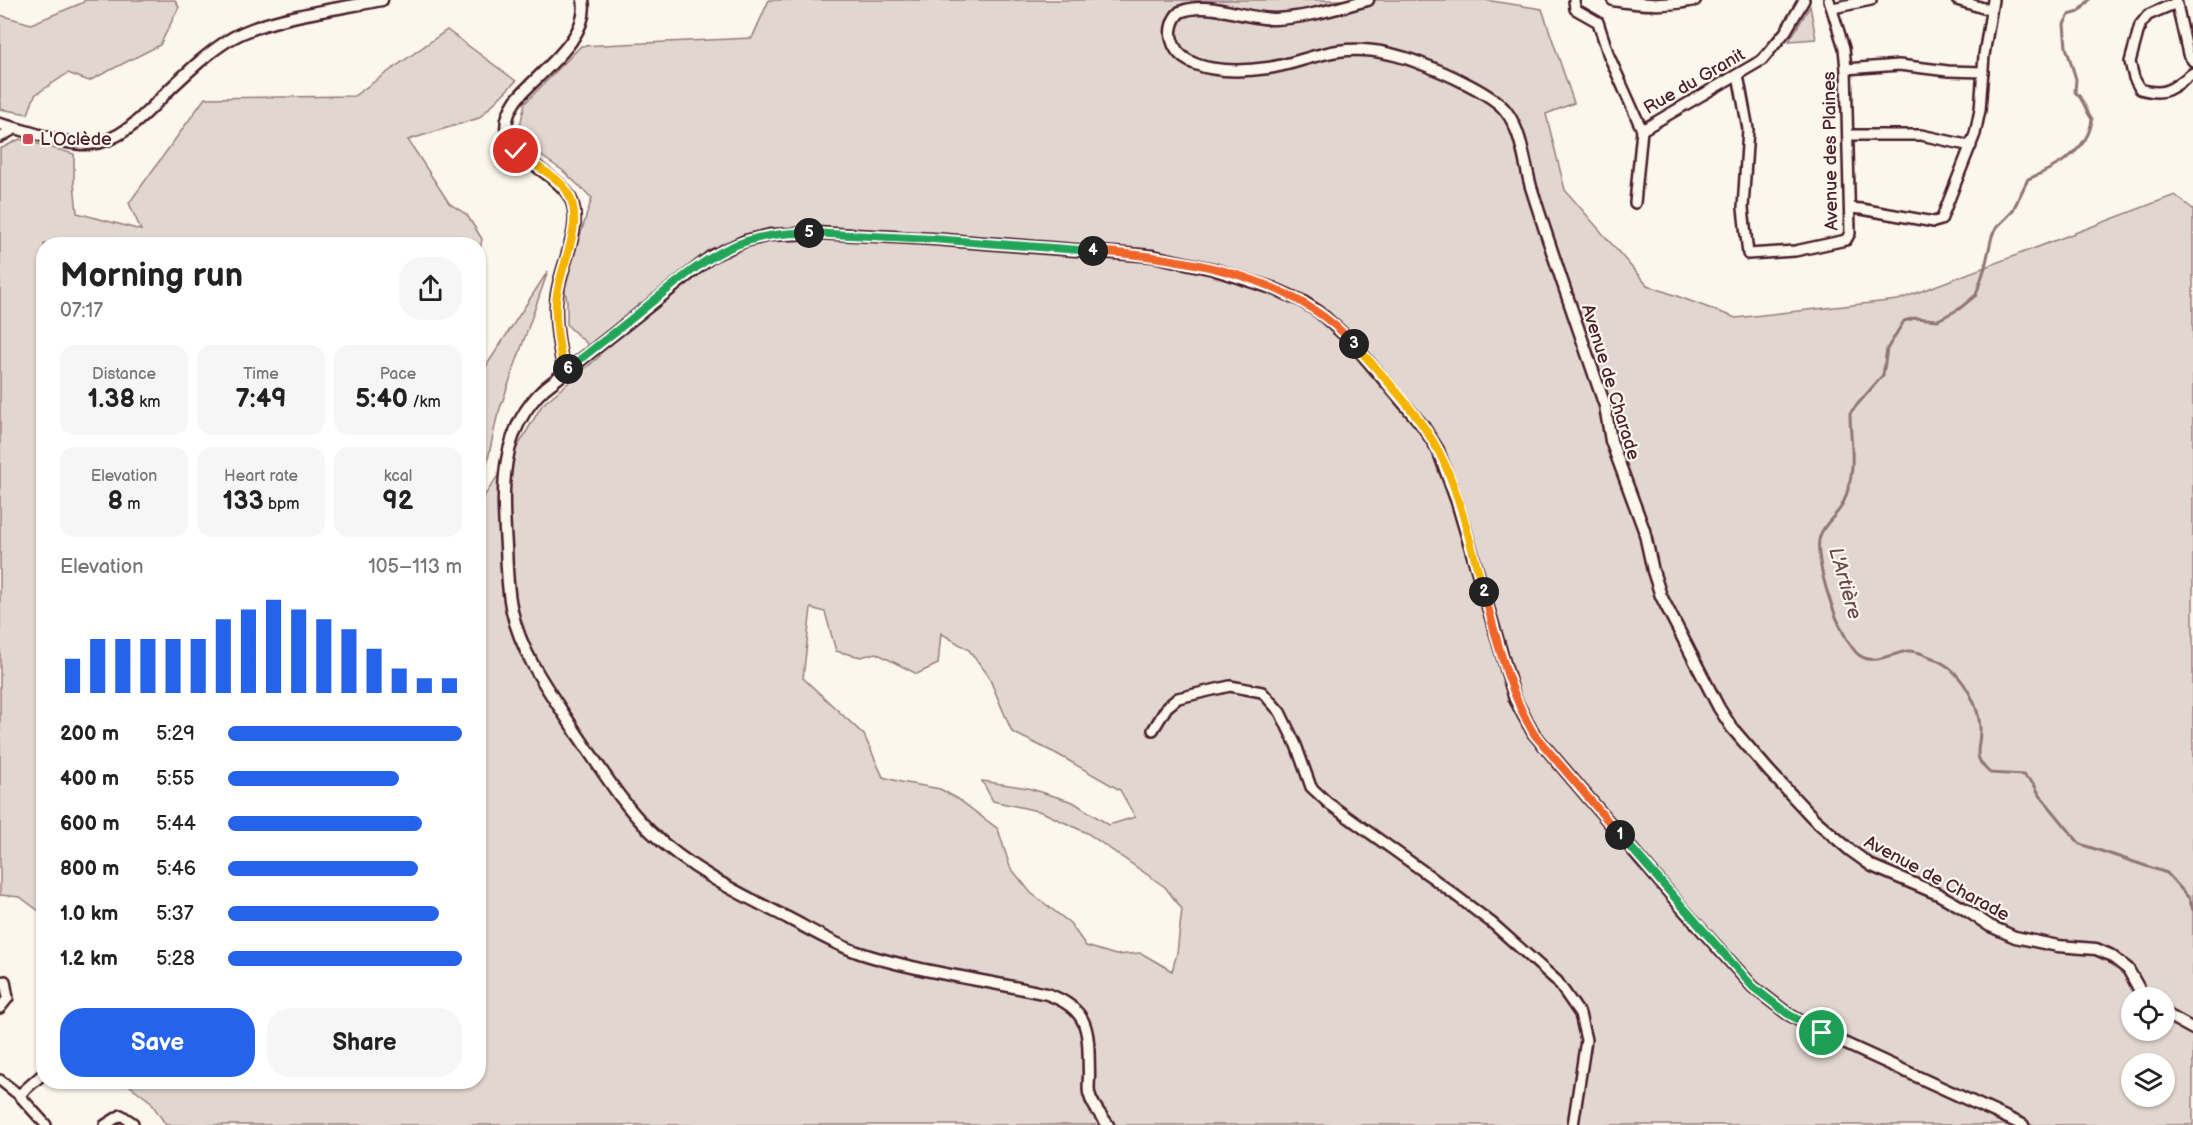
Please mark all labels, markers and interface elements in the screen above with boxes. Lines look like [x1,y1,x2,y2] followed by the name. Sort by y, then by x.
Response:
[1640,44,1749,119] street label: Rue du Granit
[1819,71,1842,231] street label: Avenue des Plaines
[490,125,541,176] pin
[40,129,112,150] place label: L'Oclède
[21,132,35,146] marker: L'Oclède
[499,134,532,167] icon: check
[794,218,824,248] pin: 5
[804,223,814,242] text: 5
[1078,236,1108,266] pin: 4
[1088,241,1098,260] text: 4
[60,256,243,296] text: Morning run
[399,257,462,320] button: share
[60,299,103,323] text: 07:17
[1577,302,1644,463] street label: Avenue de Charade
[1339,329,1369,359] pin: 3
[1349,334,1359,353] text: 3
[553,354,583,384] pin: 6
[563,359,573,378] text: 6
[92,365,156,384] text: Distance
[243,365,279,384] text: Time
[380,365,416,384] text: Pace
[88,384,135,415] text: 1.38
[235,384,287,415] text: 7:49
[355,384,408,415] text: 5:40
[135,393,160,412] text: km
[408,393,441,412] text: /km
[91,467,157,486] text: Elevation
[224,467,298,486] text: Heart rate
[384,467,412,486] text: kcal
[107,486,123,517] text: 8
[222,486,264,517] text: 133
[383,486,413,517] text: 92
[123,495,141,514] text: m
[264,495,300,514] text: bpm
[1823,544,1867,622] water label: L'Artière
[60,555,143,579] text: Elevation
[368,555,462,579] text: 105–113 m
[1469,577,1499,607] pin: 2
[1479,582,1489,601] text: 2
[60,722,119,746] text: 200 m
[156,722,195,746] text: 5:29
[60,767,119,791] text: 400 m
[156,767,194,791] text: 5:55
[60,812,120,836] text: 600 m
[156,812,196,836] text: 5:44
[1605,820,1635,850] pin: 1
[1617,825,1623,844] text: 1
[1861,831,2013,926] street label: Avenue de Charade
[60,857,119,881] text: 800 m
[156,857,196,881] text: 5:46
[60,902,118,926] text: 1.0 km
[156,902,194,926] text: 5:37
[60,947,118,971] text: 1.2 km
[156,947,195,971] text: 5:28
[2121,987,2175,1107] map controls
[2121,987,2175,1041] button: locate
[1796,1007,1847,1058] pin
[60,1008,255,1077] button: Save
[267,1008,462,1077] button: Share
[1805,1016,1838,1049] icon: arrive
[2121,1053,2175,1107] button: layers

